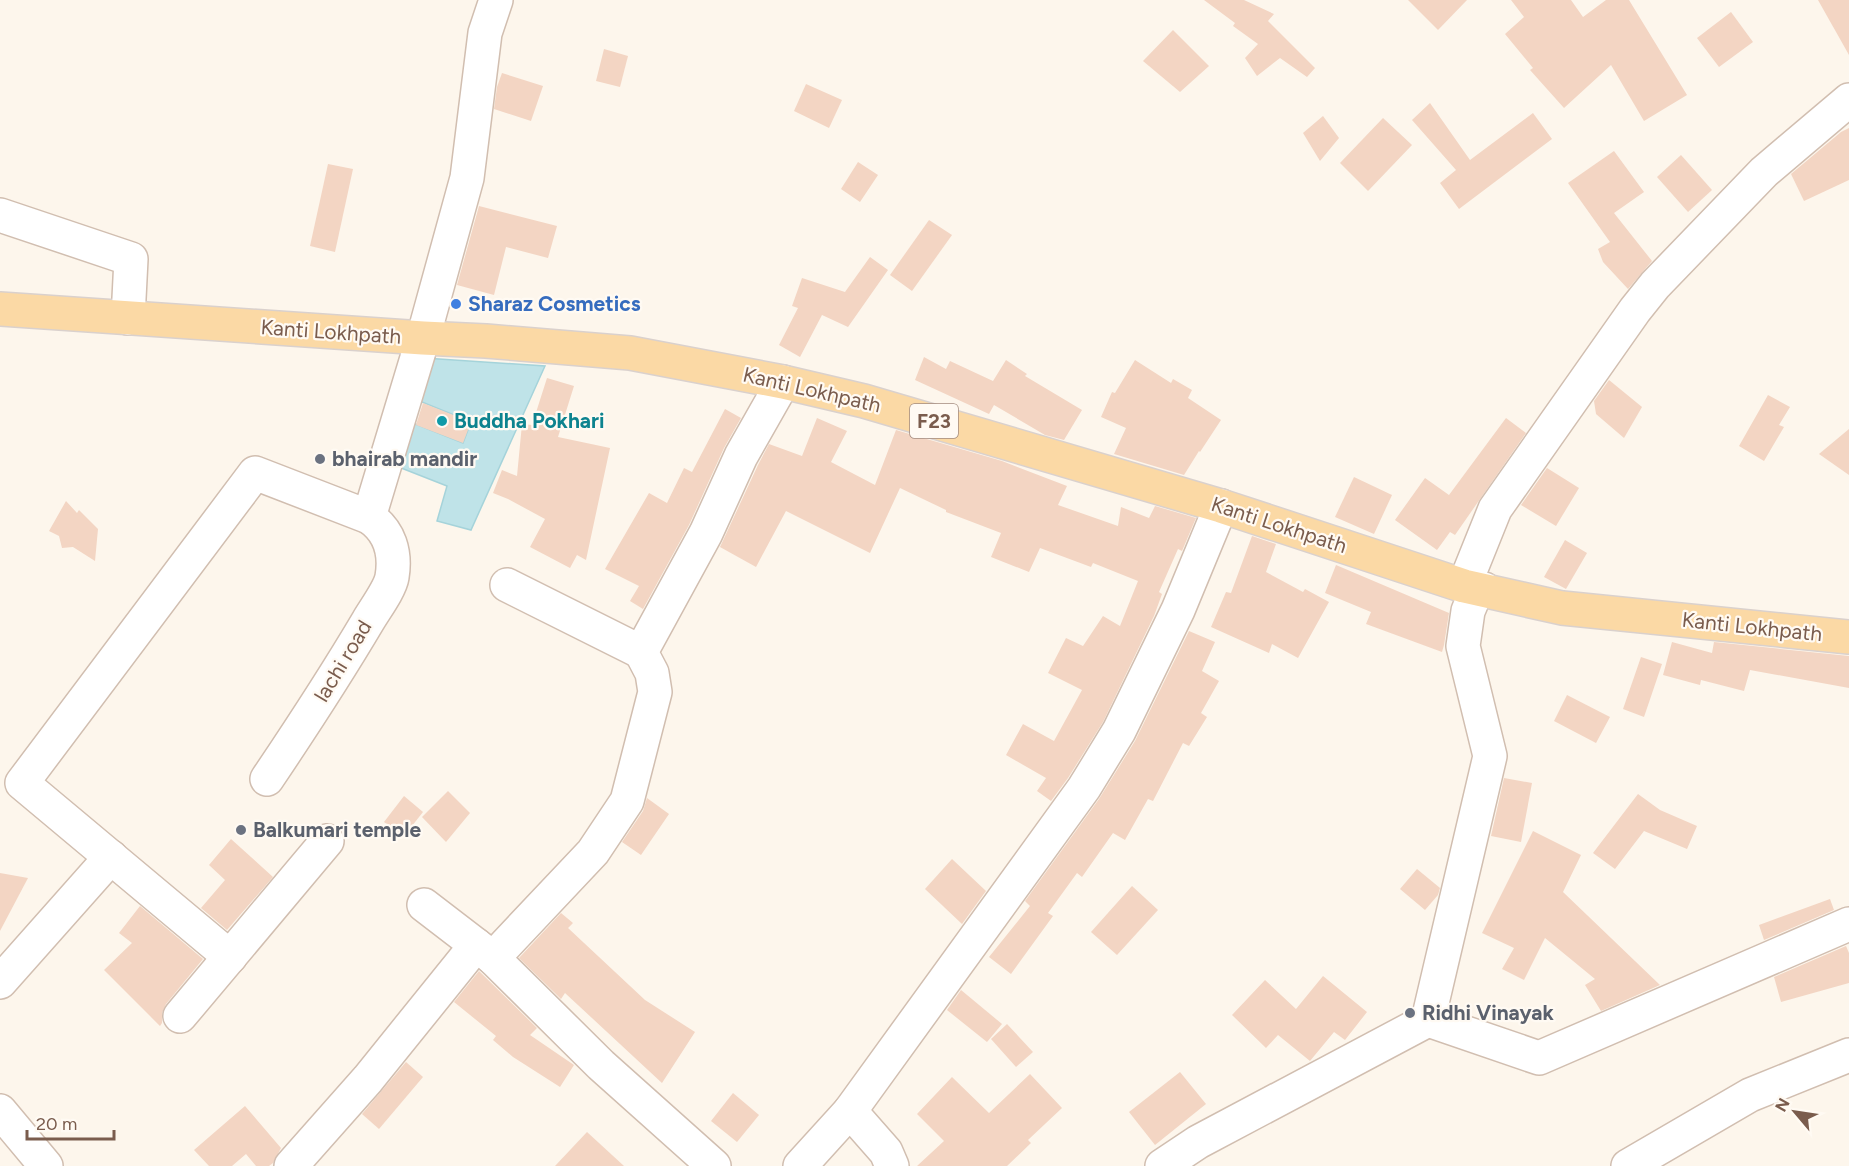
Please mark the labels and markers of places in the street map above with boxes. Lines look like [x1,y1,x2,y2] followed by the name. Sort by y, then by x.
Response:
[468,291,641,316] place label: Sharaz Cosmetics
[449,297,463,311] marker: Sharaz Cosmetics
[454,408,605,433] place label: Buddha Pokhari
[435,414,449,428] marker: Buddha Pokhari
[332,446,477,471] place label: bhairab mandir
[313,452,327,466] marker: bhairab mandir
[253,817,421,842] place label: Balkumari temple
[234,823,248,837] marker: Balkumari temple
[1422,1000,1554,1025] place label: Ridhi Vinayak
[1403,1006,1417,1020] marker: Ridhi Vinayak

